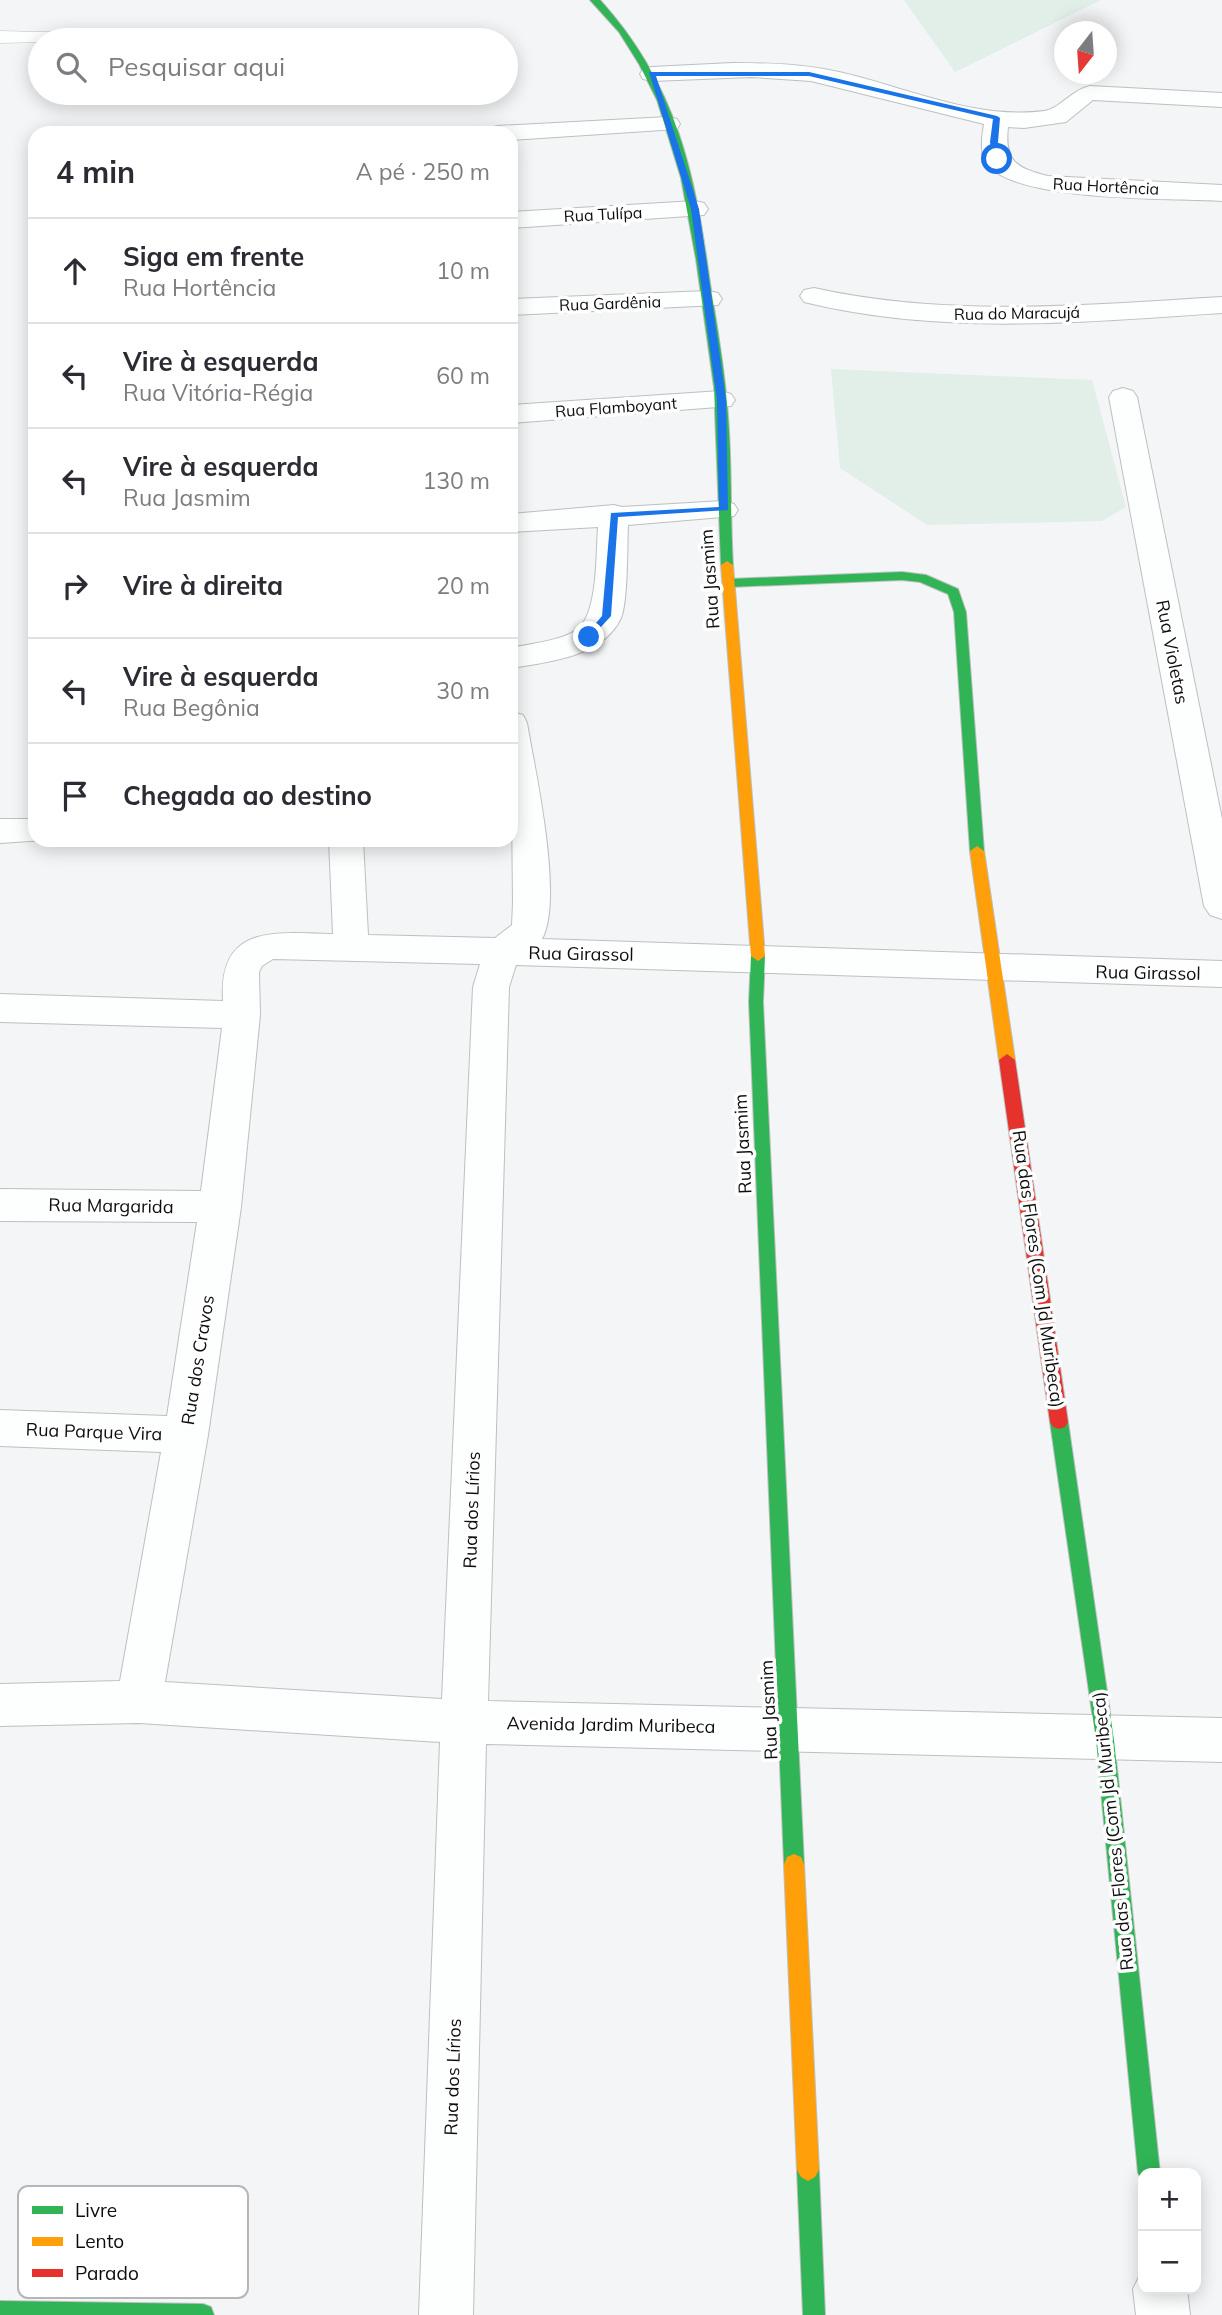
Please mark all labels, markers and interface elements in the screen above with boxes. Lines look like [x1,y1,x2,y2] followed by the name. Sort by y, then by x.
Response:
[1054,21,1117,84] north arrow
[28,28,518,105] search box
[52,48,90,86] icon: search
[108,50,285,83] text: Pesquisar aqui
[981,143,1012,174] route start
[56,153,135,191] text: 4 min
[356,157,490,186] text: A pé · 250 m
[1052,173,1160,199] street label: Rua Hortência
[563,202,643,226] street label: Rua Tulípa
[123,240,304,273] text: Siga em frente
[56,252,94,290] icon: ahead
[436,256,490,285] text: 10 m
[123,273,276,302] text: Rua Hortência
[559,291,661,315] street label: Rua Gardênia
[954,302,1080,324] street label: Rua do Maracujá
[123,345,319,378] text: Vire à esquerda
[56,357,94,395] icon: left
[436,361,490,390] text: 60 m
[123,378,313,407] text: Rua Vitória-Régia
[554,393,678,421] street label: Rua Flamboyant
[123,450,319,483] text: Vire à esquerda
[56,462,94,500] icon: left
[422,466,490,495] text: 130 m
[123,483,251,512] text: Rua Jasmim
[695,528,724,630] street label: Rua Jasmim
[56,567,94,605] icon: right
[123,569,283,602] text: Vire à direita
[436,571,490,600] text: 20 m
[1151,598,1194,706] street label: Rua Violetas
[573,621,604,652] route end
[123,660,319,693] text: Vire à esquerda
[56,672,94,710] icon: left
[436,676,490,705] text: 30 m
[123,693,260,722] text: Rua Begônia
[56,777,94,815] icon: arrive
[123,779,372,812] text: Chegada ao destino
[528,941,634,966] street label: Rua Girassol
[1095,960,1201,985] street label: Rua Girassol
[728,1094,757,1195] street label: Rua Jasmim
[1008,1129,1069,1409] street label: Rua das Flores (Com Jd Muribeca)
[48,1193,174,1218] street label: Rua Margarida
[176,1293,219,1426] street label: Rua dos Cravos
[25,1418,163,1445] street label: Rua Parque Vira
[458,1451,485,1569] street label: Rua dos Lírios
[754,1660,783,1761] street label: Rua Jasmim
[1086,1691,1139,1972] street label: Rua das Flores (Com Jd Muribeca)
[506,1711,716,1738] street label: Avenida Jardim Muribeca
[439,2018,466,2136] street label: Rua dos Lírios
[1138,2168,1201,2294] map controls
[1138,2168,1201,2231] button: +
[18,2186,248,2298] legend
[75,2198,117,2222] text: Livre
[75,2229,124,2253] text: Lento
[1138,2231,1201,2294] button: −
[75,2261,139,2285] text: Parado

